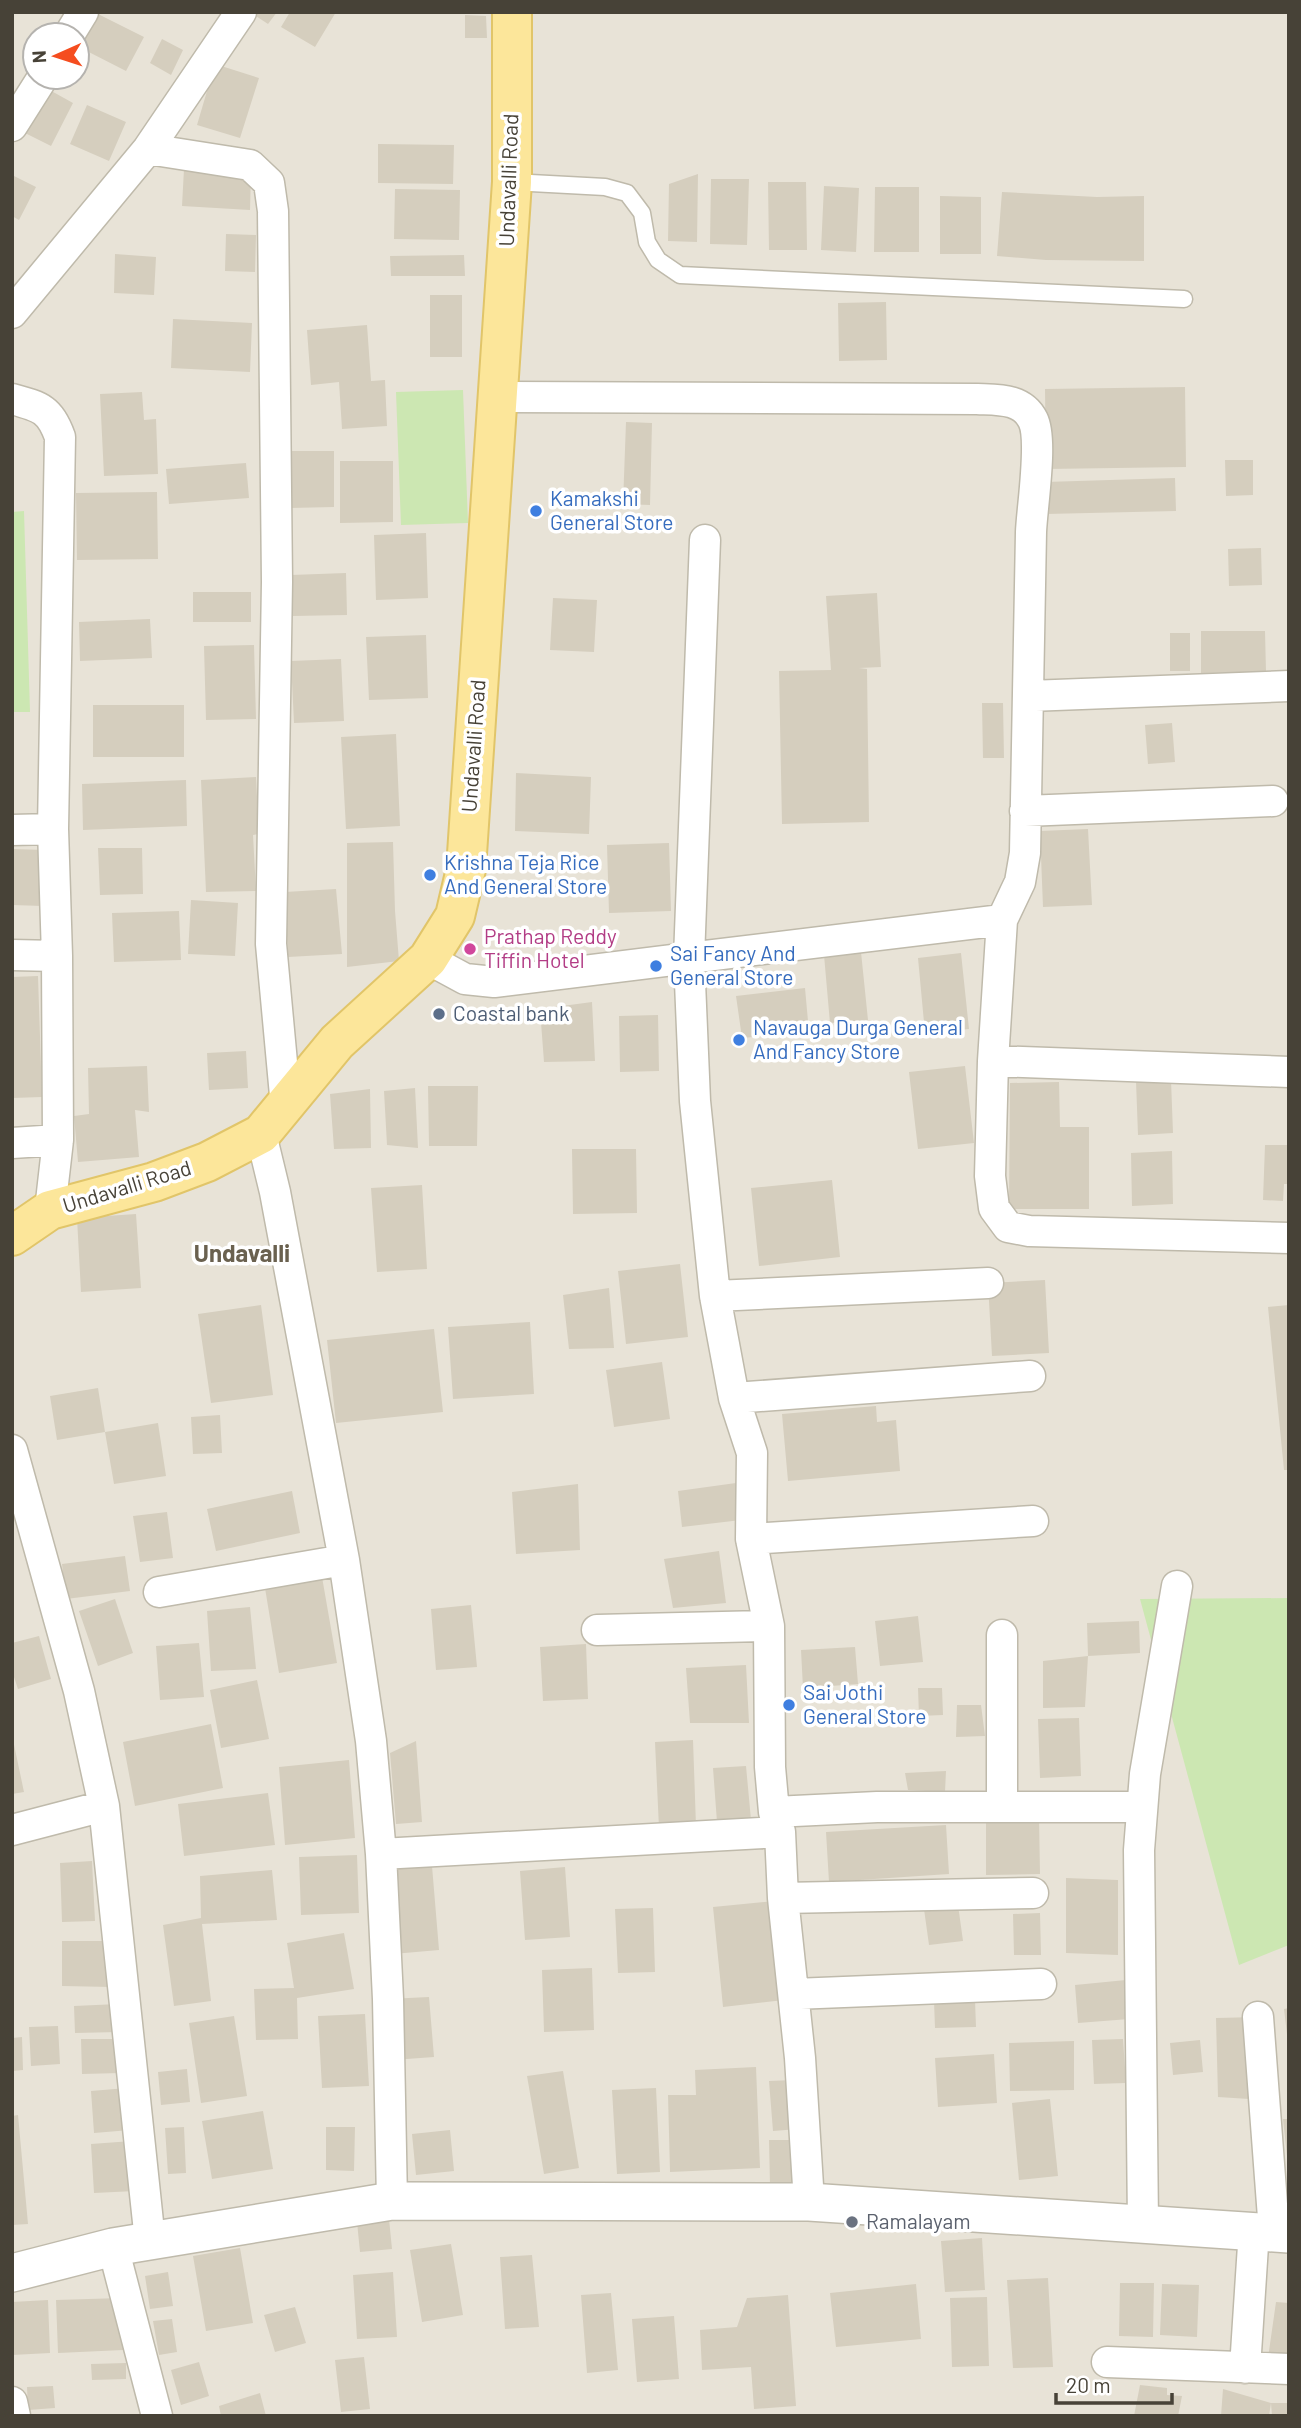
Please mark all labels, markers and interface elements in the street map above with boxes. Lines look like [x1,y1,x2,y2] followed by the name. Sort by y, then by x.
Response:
[21,21,91,91] north arrow
[27,50,50,64] text: N
[493,113,522,247] street label: Undavalli Road
[550,485,674,534] place label: Kamakshi General Store
[528,503,544,519] marker: Kamakshi General Store
[455,679,490,813] street label: Undavalli Road
[444,849,607,898] place label: Krishna Teja Rice And General Store
[422,867,438,883] marker: Krishna Teja Rice And General Store
[484,923,617,972] place label: Prathap Reddy Tiffin Hotel
[670,940,796,989] place label: Sai Fancy And General Store
[462,941,478,957] marker: Prathap Reddy Tiffin Hotel
[648,958,664,974] marker: Sai Fancy And General Store
[453,1000,569,1025] place label: Coastal bank
[431,1006,447,1022] marker: Coastal bank
[753,1014,963,1063] place label: Navauga Durga General And Fancy Store
[731,1032,747,1048] marker: Navauga Durga General And Fancy Store
[59,1154,194,1217] street label: Undavalli Road
[194,1238,290,1267] district label: Undavalli
[803,1679,927,1728] place label: Sai Jothi General Store
[781,1697,797,1713] marker: Sai Jothi General Store
[866,2208,971,2233] place label: Ramalayam
[844,2214,860,2230] marker: Ramalayam
[1056,2362,1172,2406] scale bar
[1066,2372,1111,2397] text: 20 m

